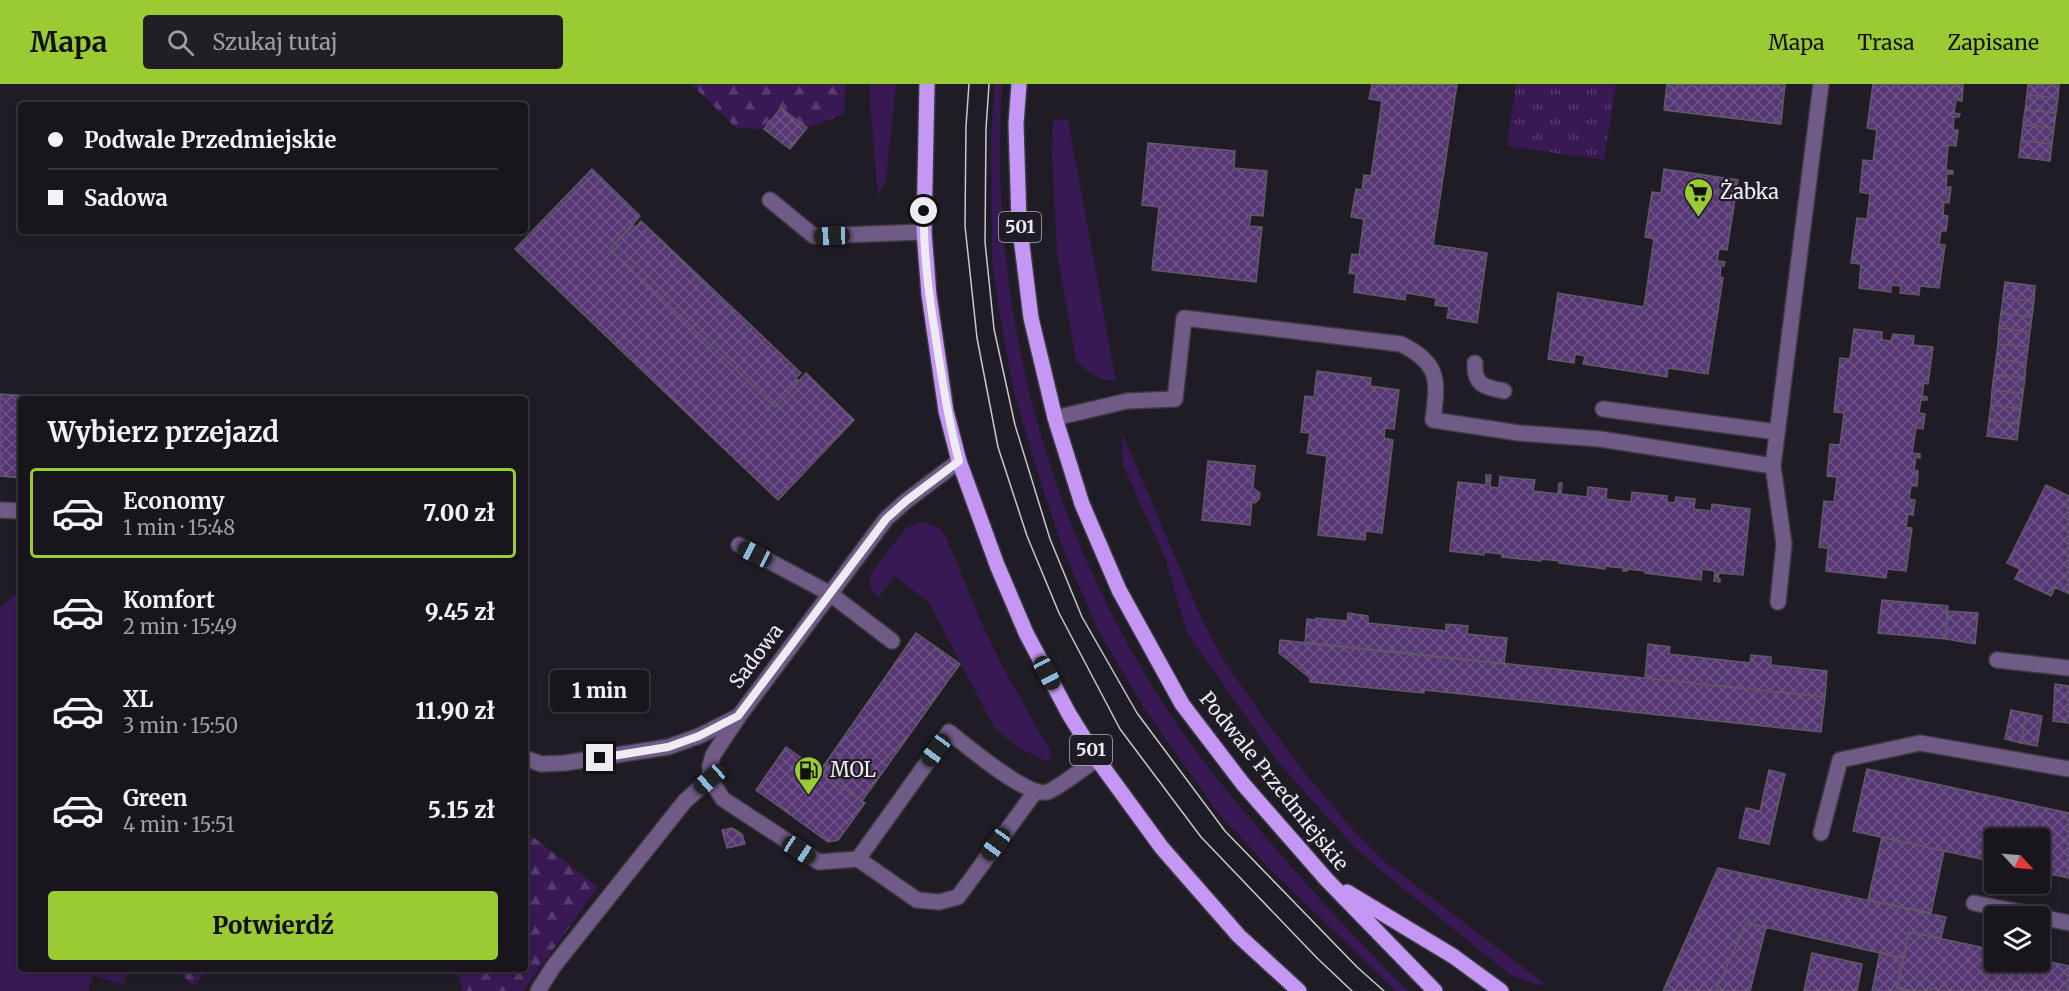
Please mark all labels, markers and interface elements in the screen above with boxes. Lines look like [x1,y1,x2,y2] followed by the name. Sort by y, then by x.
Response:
[143,15,563,69] search box
[30,24,107,60] text: Mapa
[164,26,197,59] icon: search
[212,28,338,56] text: Szukaj tutaj
[1768,29,1825,56] text: Mapa
[1858,29,1915,56] text: Trasa
[1948,29,2039,56] text: Zapisane
[84,126,336,154] text: Podwale Przedmiejskie
[1683,176,1715,218] supermarket icon: Żabka
[1720,179,1779,204] place label: Żabka
[84,184,168,212] text: Sadowa
[910,197,937,224] route start
[999,212,1041,242] road number: 501
[814,226,850,246] car
[48,415,279,449] text: Wybierz przejazd
[51,486,105,540] icon: car
[123,487,224,515] text: Economy
[423,499,495,527] text: 7.00 zł
[123,515,235,540] text: 1 min · 15:48
[735,538,775,570] car
[51,585,105,639] icon: car
[123,586,215,614] text: Komfort
[425,598,495,626] text: 9.45 zł
[123,614,237,639] text: 2 min · 15:49
[723,618,788,693] street label: Sadowa
[1031,653,1063,693] car
[550,671,650,713] callout: 1 min
[572,678,627,703] text: 1 min
[51,684,105,738] icon: car
[123,685,153,713] text: XL
[1195,686,1354,875] street label: Podwale Przedmiejskie
[415,697,495,725] text: 11.90 zł
[123,713,238,738] text: 3 min · 15:50
[918,730,954,770] car
[1070,735,1112,765] road number: 501
[586,744,613,771] route end
[793,754,825,796] fuel station icon: MOL
[830,757,877,782] place label: MOL
[691,760,729,798] car
[51,783,105,837] icon: car
[123,784,187,812] text: Green
[428,796,495,824] text: 5.15 zł
[123,812,235,837] text: 4 min · 15:51
[978,824,1014,864] car
[1984,828,2050,894] north arrow
[1984,828,2050,972] map controls
[779,833,819,867] car
[48,891,498,960] button: Potwierdź
[1984,906,2050,972] button: layers

